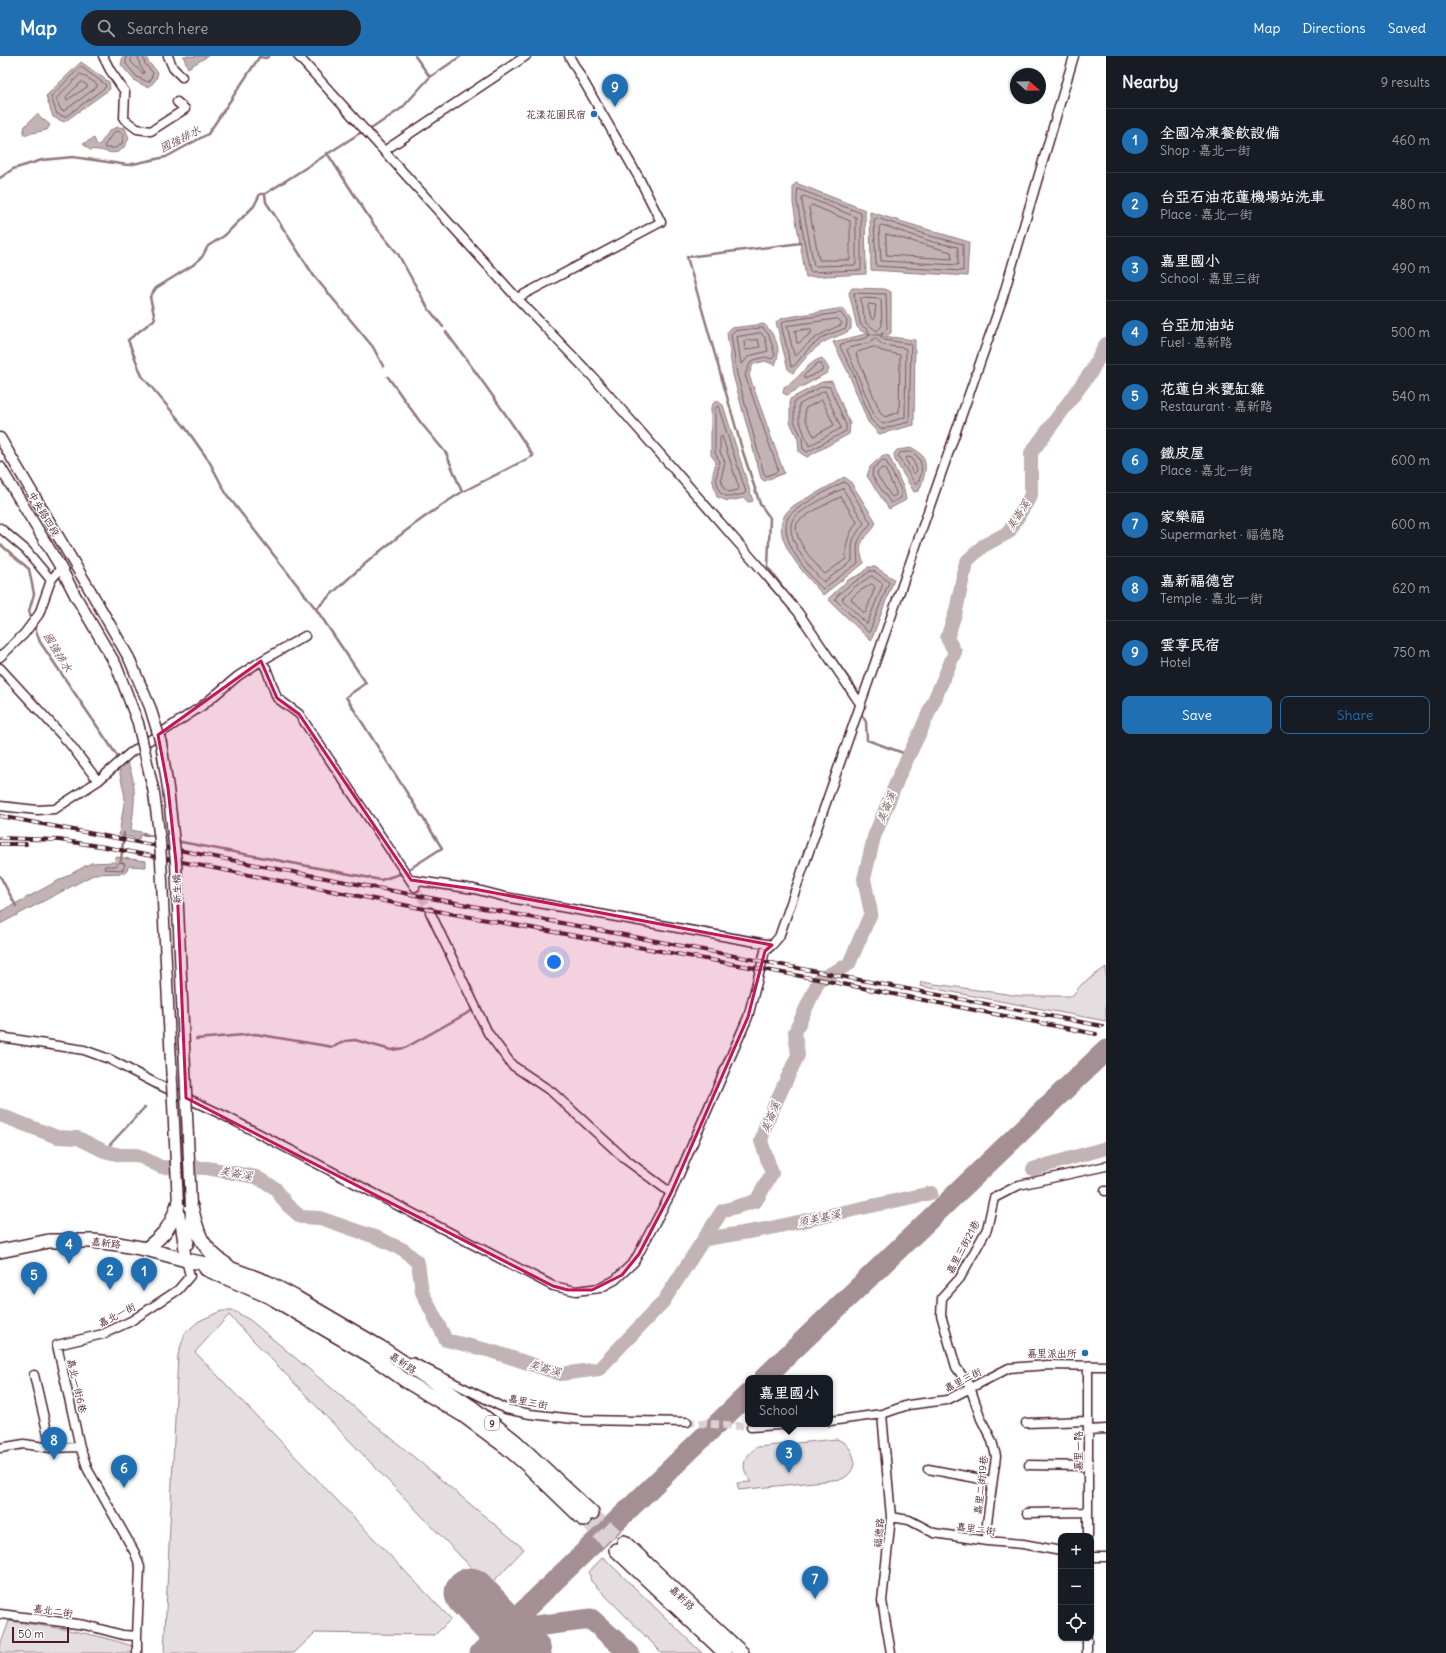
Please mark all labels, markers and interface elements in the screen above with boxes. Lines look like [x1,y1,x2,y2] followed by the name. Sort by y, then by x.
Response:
[81,10,361,46] search box
[20,16,57,40] text: Map
[95,17,117,39] icon: search
[127,19,208,38] text: Search here
[1253,19,1280,37] text: Map
[1302,19,1366,37] text: Directions
[1388,19,1426,37] text: Saved
[1010,68,1046,104] north arrow
[1122,71,1178,93] text: Nearby
[602,74,628,107] pin: 9
[1381,74,1430,91] text: 9 results
[526,108,586,121] place label: 花漾花園民宿
[589,109,599,119] marker: 花漾花園民宿
[157,122,204,155] water label: 國強排水
[1160,123,1280,142] text: 全國冷凍餐飲設備
[1132,132,1138,149] text: 1
[1392,132,1430,149] text: 460 m
[1160,142,1251,159] text: Shop · 嘉北一街
[1160,187,1325,206] text: 台亞石油花蓮機場站洗車
[1131,196,1139,213] text: 2
[1392,196,1430,213] text: 480 m
[1160,206,1253,223] text: Place · 嘉北一街
[1160,251,1220,270] text: 嘉里國小
[1131,260,1139,277] text: 3
[1392,260,1430,277] text: 490 m
[1160,270,1260,287] text: School · 嘉里三街
[1160,315,1235,334] text: 台亞加油站
[1131,324,1139,341] text: 4
[1391,324,1430,341] text: 500 m
[1160,334,1232,351] text: Fuel · 嘉新路
[1160,379,1265,398] text: 花蓮白米甕缸雞
[1131,388,1139,405] text: 5
[1392,388,1430,405] text: 540 m
[1160,398,1273,415] text: Restaurant · 嘉新路
[1160,443,1205,462] text: 鐵皮屋
[1131,452,1139,469] text: 6
[1391,452,1430,469] text: 600 m
[1160,462,1253,479] text: Place · 嘉北一街
[26,489,62,539] street label: 中央路四段
[1003,497,1033,533] water label: 美崙溪
[1160,507,1205,526] text: 家樂福
[1132,516,1138,533] text: 7
[1391,516,1430,533] text: 600 m
[1160,526,1285,543] text: Supermarket · 福德路
[1160,571,1235,590] text: 嘉新福德宮
[1131,580,1139,597] text: 8
[1392,580,1430,597] text: 620 m
[1160,590,1263,607] text: Temple · 嘉北一街
[41,630,76,675] water label: 國強排水
[1160,635,1220,654] text: 雲享民宿
[1131,644,1139,661] text: 9
[1393,644,1430,661] text: 750 m
[1160,654,1191,671] text: Hotel
[1122,696,1272,734] button: Save
[1280,696,1430,734] button: Share
[873,788,899,825] water label: 美崙溪
[170,874,184,904] street label: 新生橋
[544,952,564,972] your location
[757,1098,783,1135] water label: 美崙溪
[218,1163,255,1183] water label: 美崙溪
[796,1206,843,1229] water label: 須美基溪
[943,1217,983,1276] street label: 嘉里三街21巷
[56,1231,82,1264] pin: 4
[90,1235,122,1251] street label: 嘉新路
[97,1257,123,1290] pin: 2
[131,1258,157,1291] pin: 1
[21,1262,47,1295] pin: 5
[96,1300,138,1330] street label: 嘉北一街
[1027,1347,1077,1360] place label: 嘉里派出所
[1080,1348,1090,1358] marker: 嘉里派出所
[387,1349,419,1377] street label: 嘉新路
[64,1357,90,1416] street label: 嘉北一街6巷
[527,1357,564,1380] water label: 美崙溪
[942,1365,984,1395] street label: 嘉里三街
[745,1375,833,1427] popup
[759,1383,819,1402] text: 嘉里國小
[507,1392,549,1412] street label: 嘉里三街
[759,1402,798,1419] text: School
[485,1416,499,1430] road number: 9
[41,1427,67,1460] pin: 8
[1072,1431,1085,1471] street label: 嘉里一路
[776,1440,802,1473] pin: 3
[971,1454,991,1515] street label: 嘉里二街19巷
[111,1455,137,1488] pin: 6
[871,1517,887,1549] street label: 福德路
[955,1520,997,1538] street label: 嘉里二街
[1058,1533,1094,1641] map controls
[1058,1533,1094,1569] button: +
[802,1566,828,1599] pin: 7
[1058,1569,1094,1605] button: −
[667,1583,697,1613] street label: 嘉新路
[32,1602,74,1620] street label: 嘉北二街
[1058,1605,1094,1641] button: locate
[12,1625,69,1644] scale bar
[18,1627,44,1641] text: 50 m

